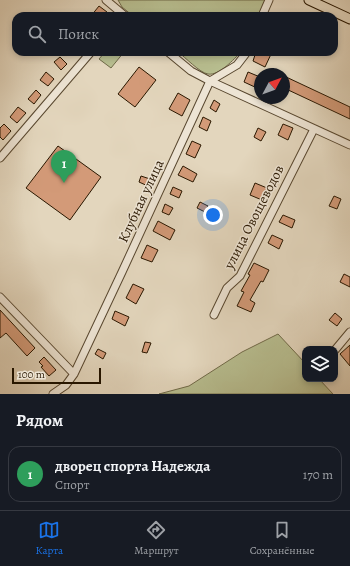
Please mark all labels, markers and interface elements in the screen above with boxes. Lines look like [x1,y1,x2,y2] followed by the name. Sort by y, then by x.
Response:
[12,12,338,56] search box
[26,23,48,45] icon: search
[58,24,99,44] text: Поиск
[254,68,290,104] north arrow
[51,150,77,183] pin: 1
[113,156,169,246] street label: Клубная улица
[219,162,289,273] street label: улица Овощеводов
[203,205,223,225] your location
[302,346,338,382] map controls
[302,346,338,382] button: layers
[12,366,101,385] scale bar
[18,367,45,382] text: 100 m
[16,409,63,432] text: Рядом
[55,456,210,476] text: дворец спорта Надежда
[28,466,32,483] text: 1
[303,466,333,483] text: 170 m
[55,476,89,493] text: Спорт
[35,519,63,558] tab: Карта
[134,519,179,558] tab: Маршрут
[250,519,315,558] tab: Сохранённые

